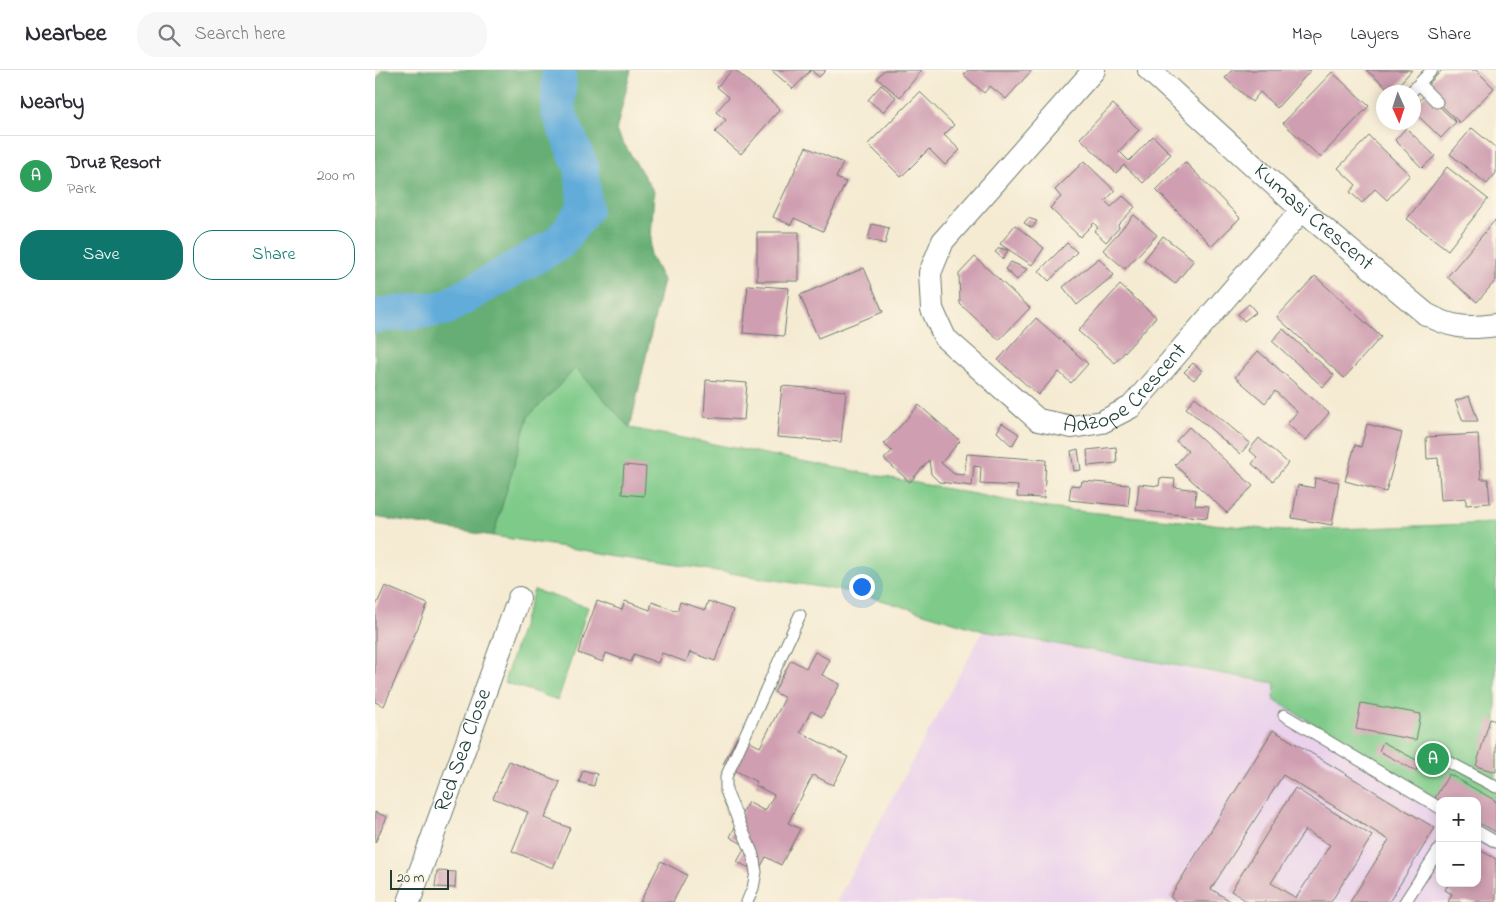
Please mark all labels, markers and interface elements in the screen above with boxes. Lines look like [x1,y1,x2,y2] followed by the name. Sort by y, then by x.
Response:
[137,12,487,57] search box
[25,17,107,52] text: Nearbee
[155,21,183,49] icon: search
[195,21,286,48] text: Search here
[1292,22,1322,48] text: Map
[1350,22,1400,48] text: Layers
[1428,22,1471,48] text: Share
[1376,85,1421,130] north arrow
[20,88,84,118] text: Nearby
[67,150,161,177] text: Druz Resort
[1246,157,1381,280] street label: Kumasi Crescent
[31,164,41,188] text: A
[317,164,355,188] text: 200 m
[67,177,96,201] text: Park
[20,230,183,280] button: Save
[193,230,355,280] button: Share
[1060,336,1196,444] street label: Adzope Crescent
[849,574,875,600] your location
[427,684,501,817] street label: Red Sea Close
[1417,740,1449,778] pin: A
[1436,797,1481,887] map controls
[1436,797,1481,842] button: +
[1436,842,1481,887] button: −
[390,867,449,890] scale bar
[397,868,424,889] text: 20 m

